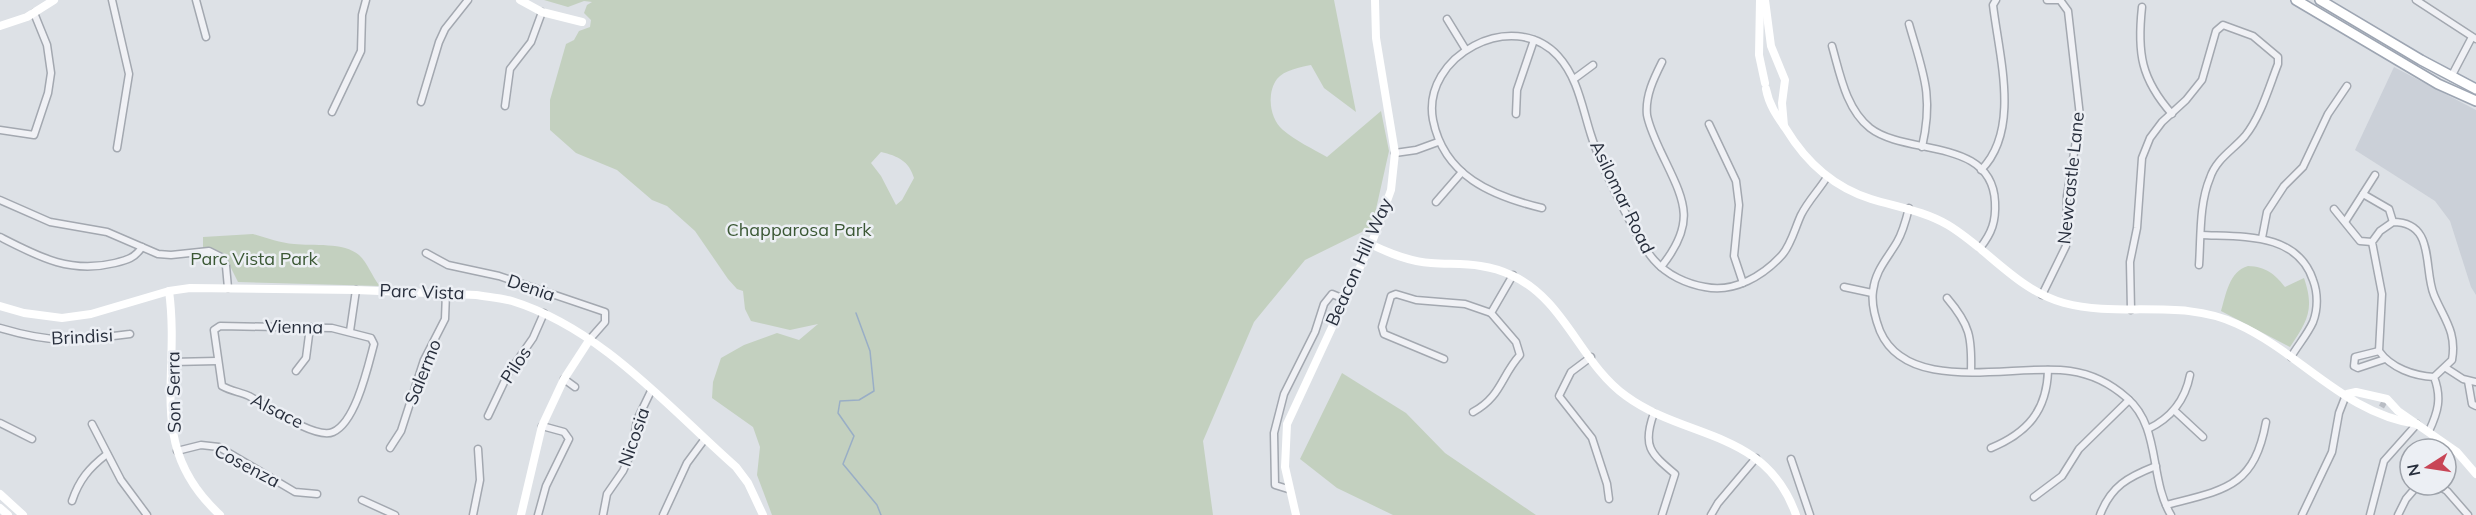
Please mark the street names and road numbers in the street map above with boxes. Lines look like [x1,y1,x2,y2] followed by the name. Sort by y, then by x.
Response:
[2052,111,2089,245] street label: Newcastle Lane
[1585,137,1660,257] street label: Asilomar Road
[1320,194,1397,329] street label: Beacon Hill Way
[504,269,558,306] street label: Denia
[379,279,465,304] street label: Parc Vista
[265,314,323,339] street label: Vienna
[50,323,113,350] street label: Brindisi
[399,336,446,408] street label: Salermo
[495,342,536,388] street label: Pilos
[161,351,186,433] street label: Son Serra
[247,388,307,433] street label: Alsace
[613,404,654,469] street label: Nicosia
[210,439,284,492] street label: Cosenza

